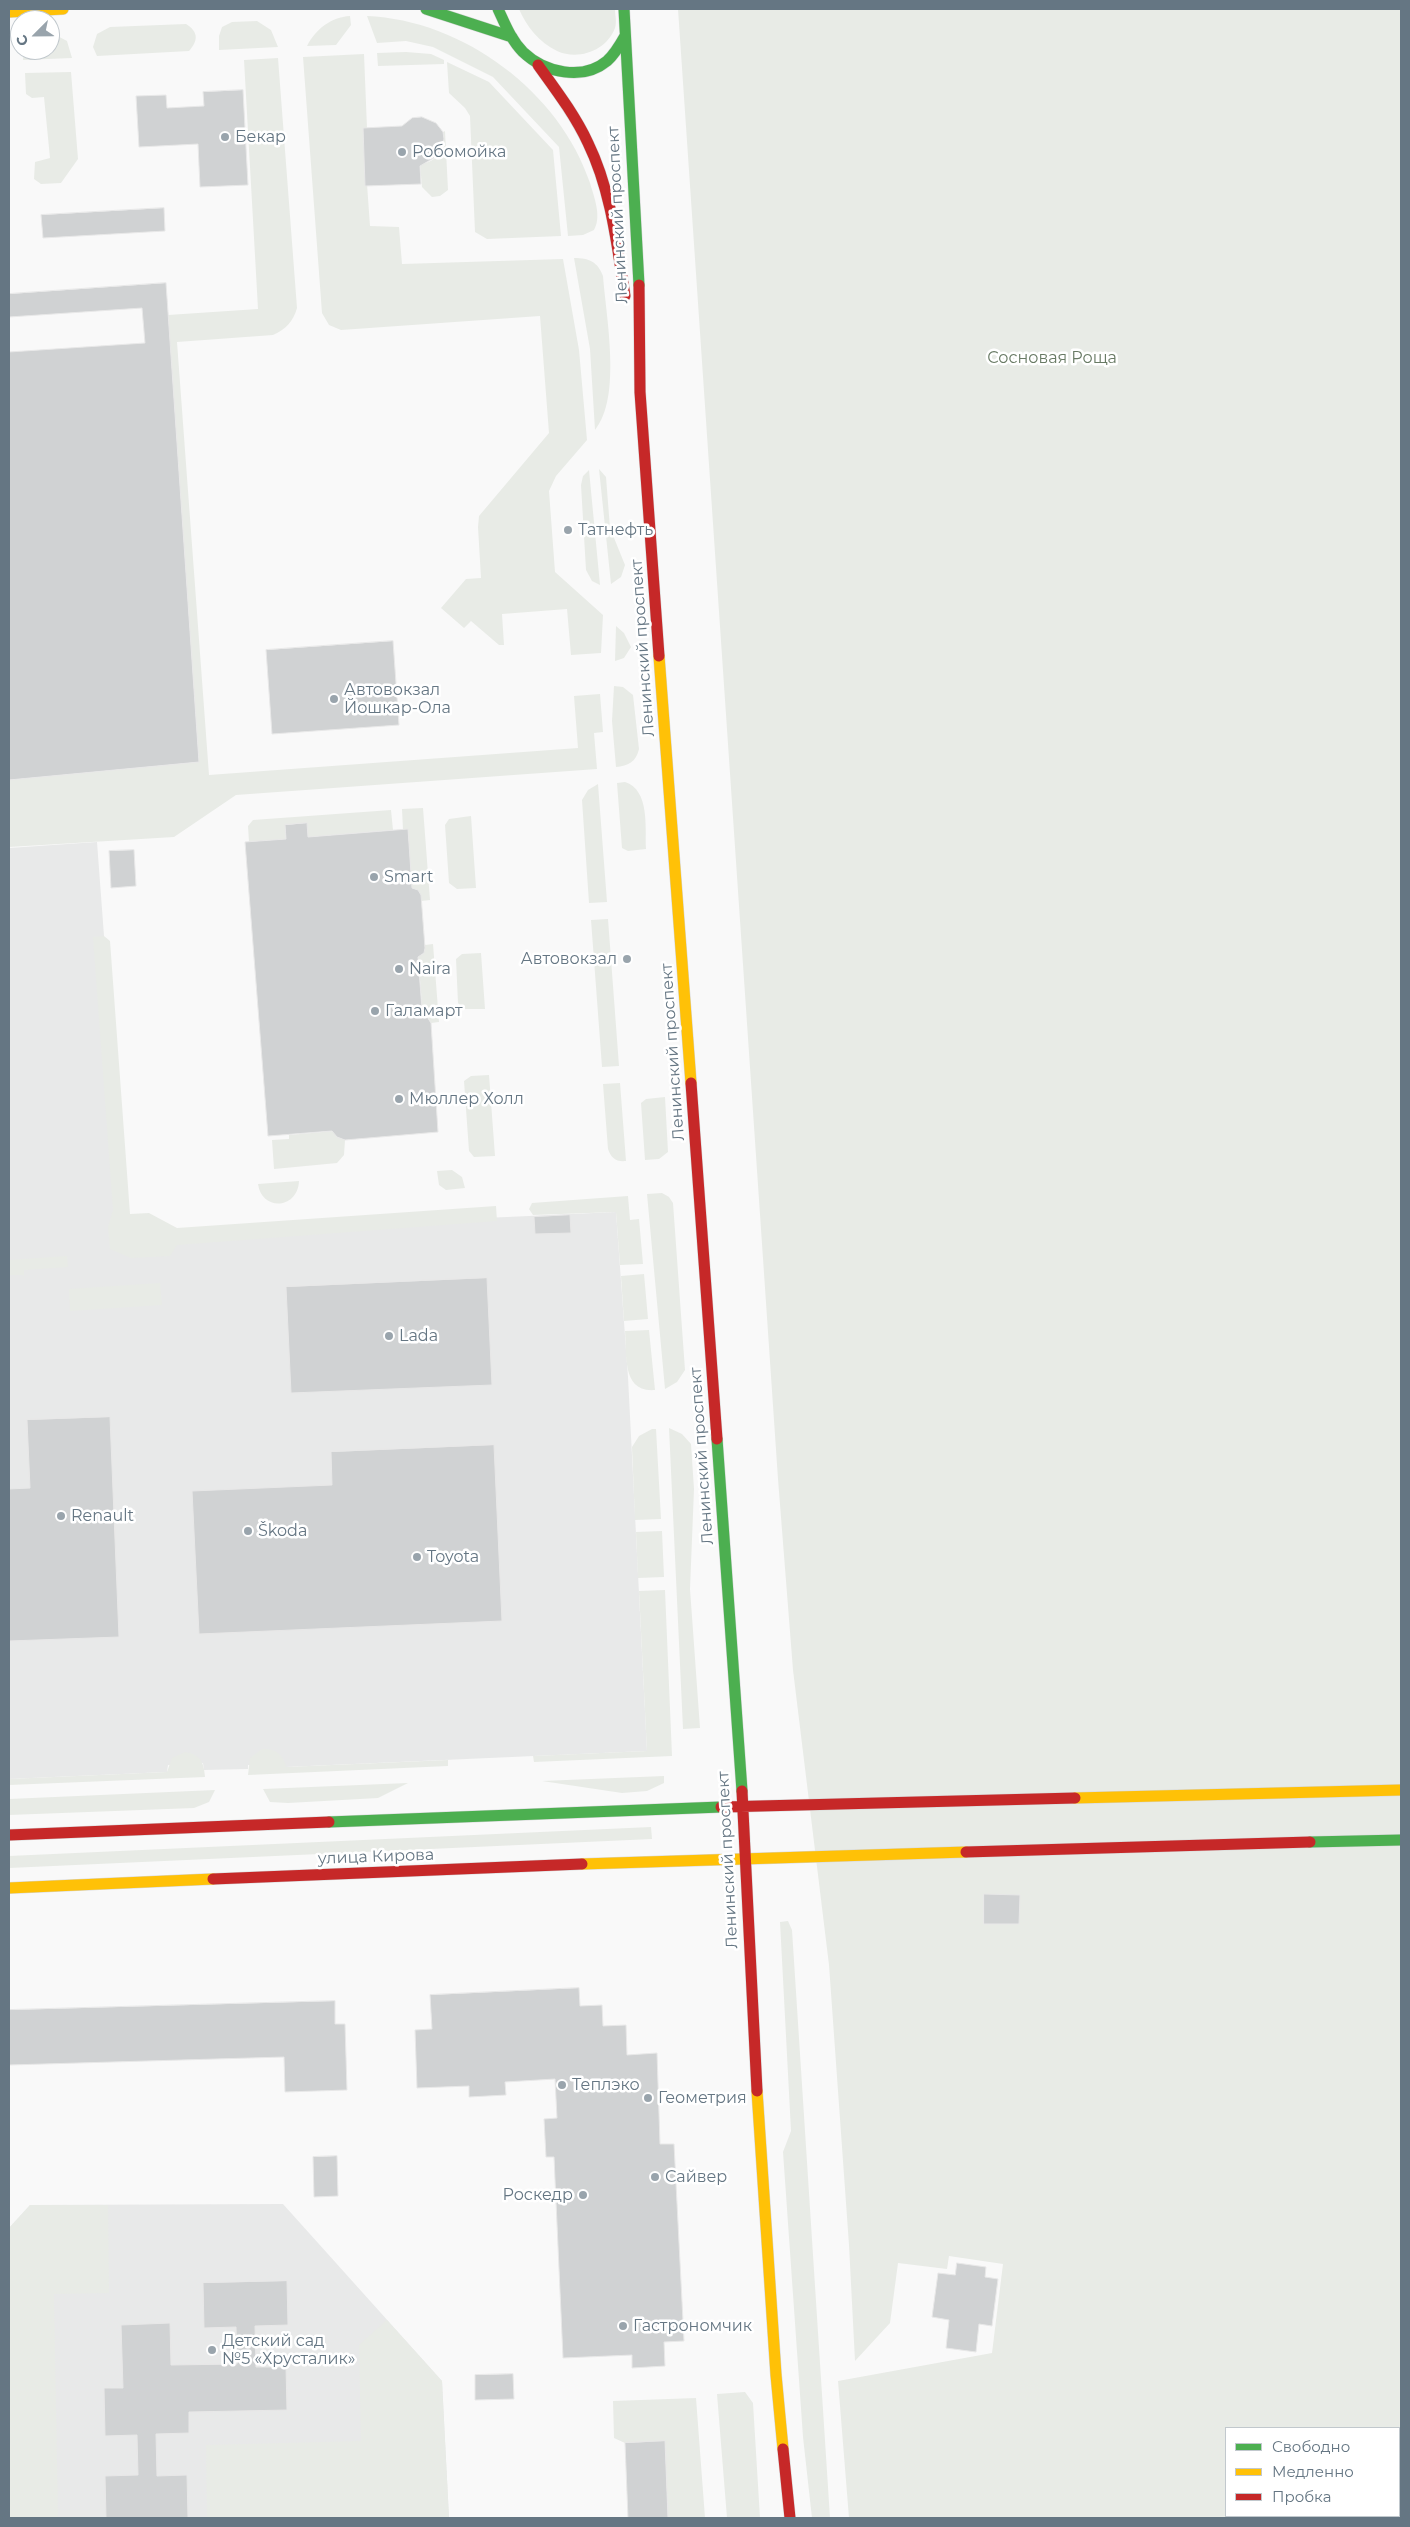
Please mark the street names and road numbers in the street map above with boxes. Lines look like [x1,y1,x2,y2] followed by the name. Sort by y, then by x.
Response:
[604,126,632,304] street label: Ленинский проспект
[627,559,659,737] street label: Ленинский проспект
[657,963,689,1141] street label: Ленинский проспект
[686,1367,718,1545] street label: Ленинский проспект
[714,1771,742,1949] street label: Ленинский проспект
[317,1845,435,1869] street label: улица Кирова

